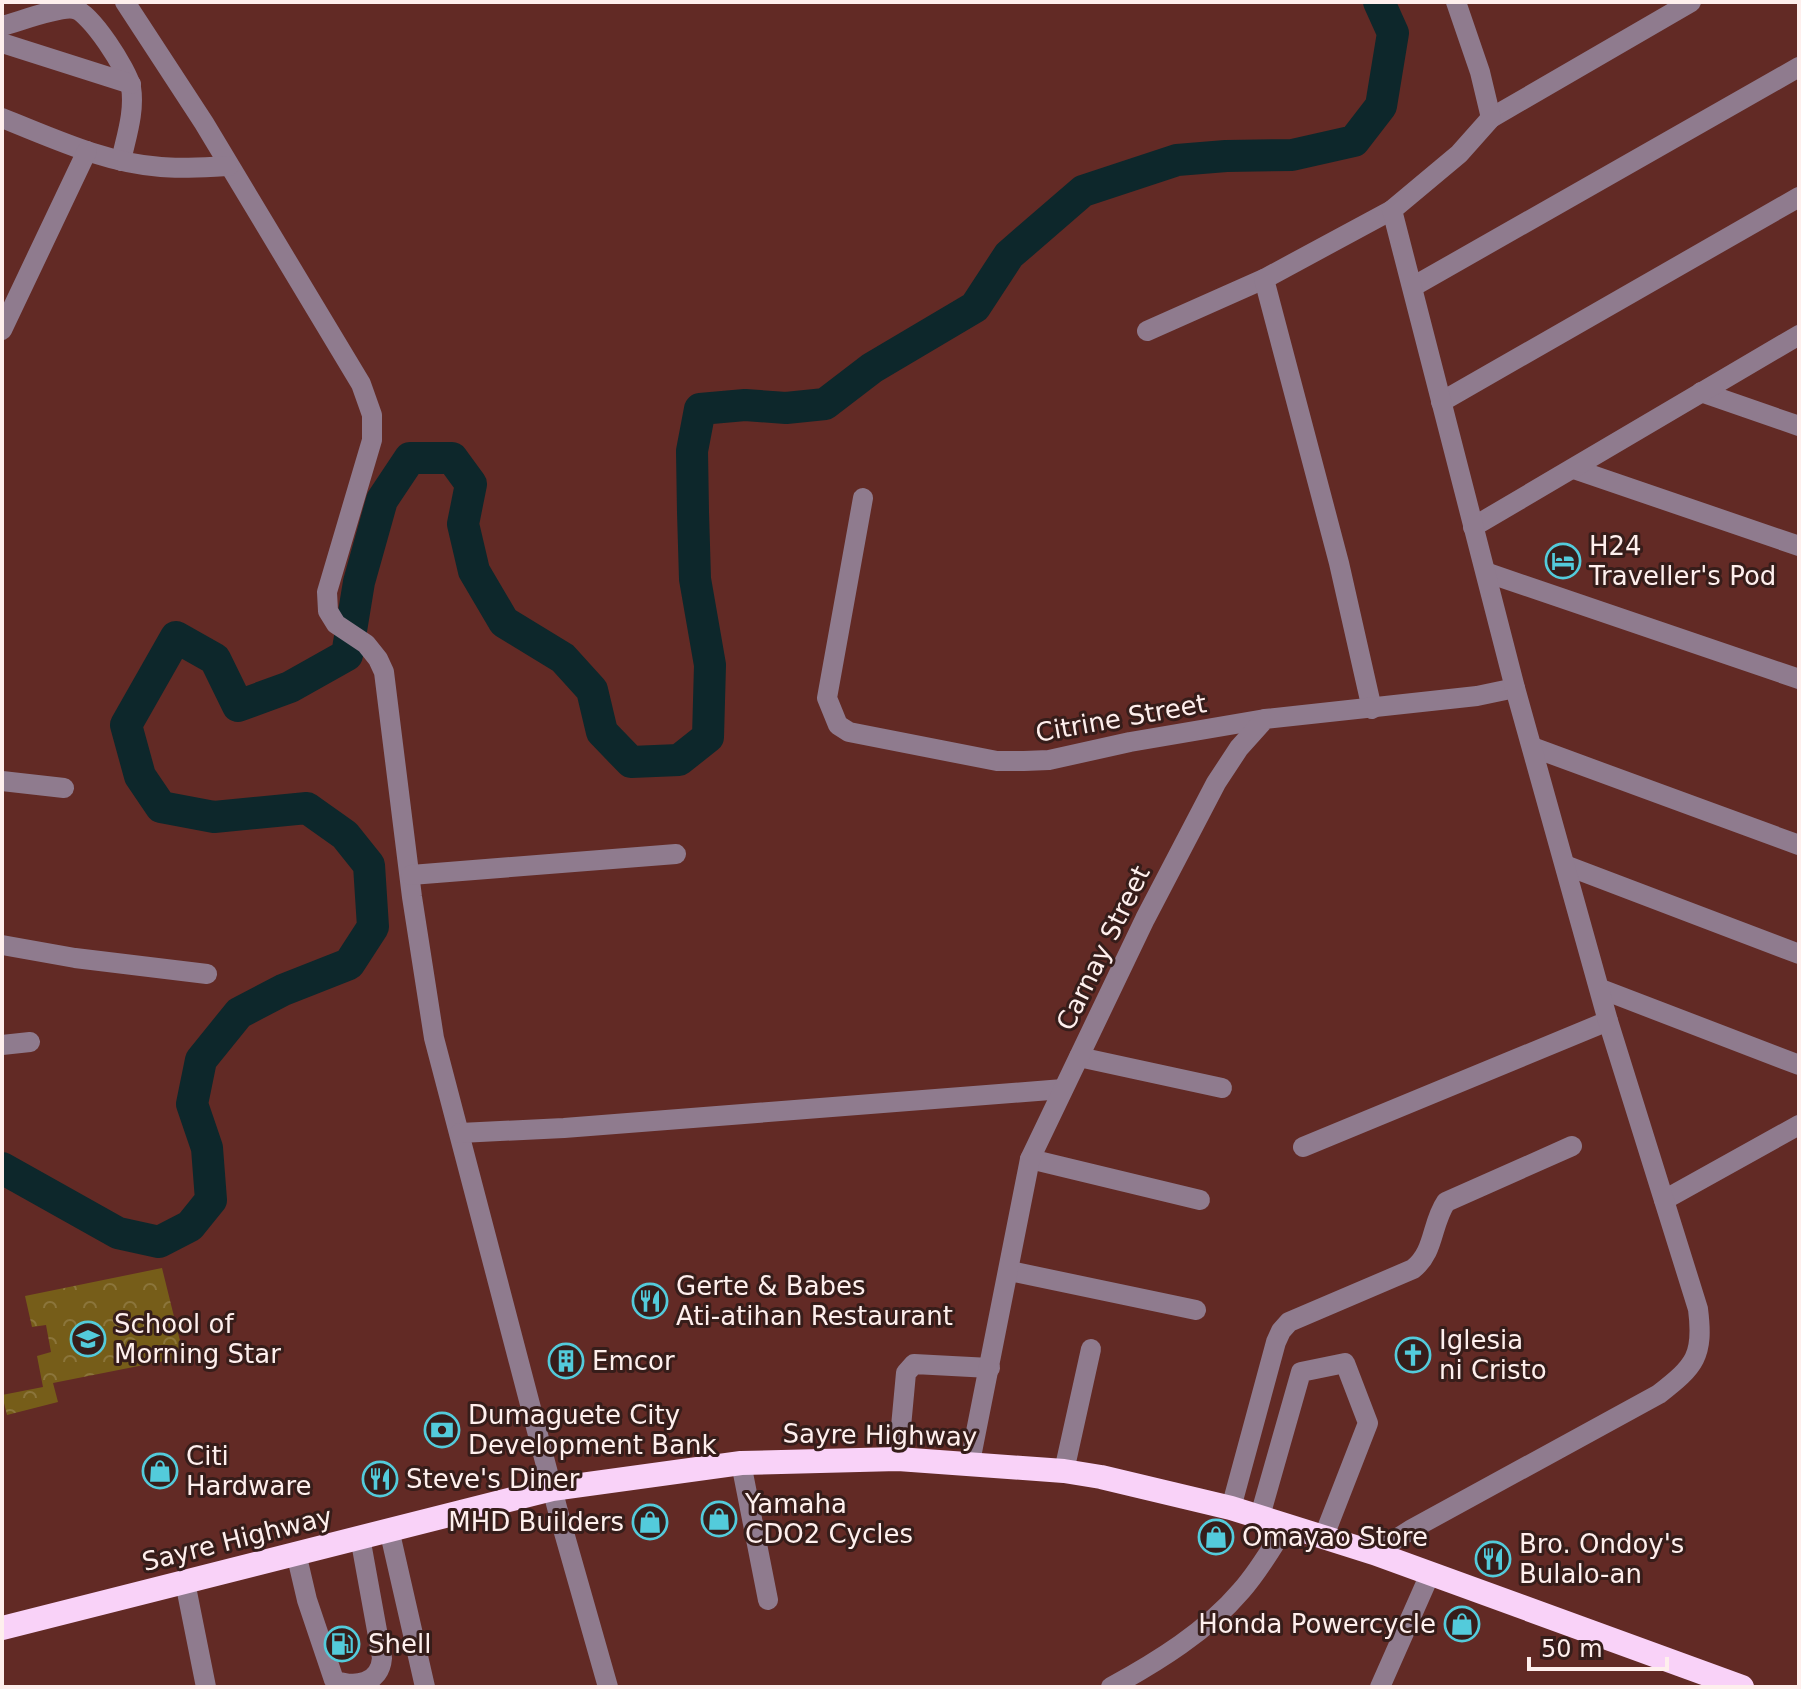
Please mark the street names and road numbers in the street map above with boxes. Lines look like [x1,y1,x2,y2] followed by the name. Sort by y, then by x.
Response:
[1033,688,1209,748] street label: Citrine Street
[1050,861,1156,1035] street label: Carnay Street
[782,1418,978,1452] street label: Sayre Highway
[139,1501,335,1577] street label: Sayre Highway

